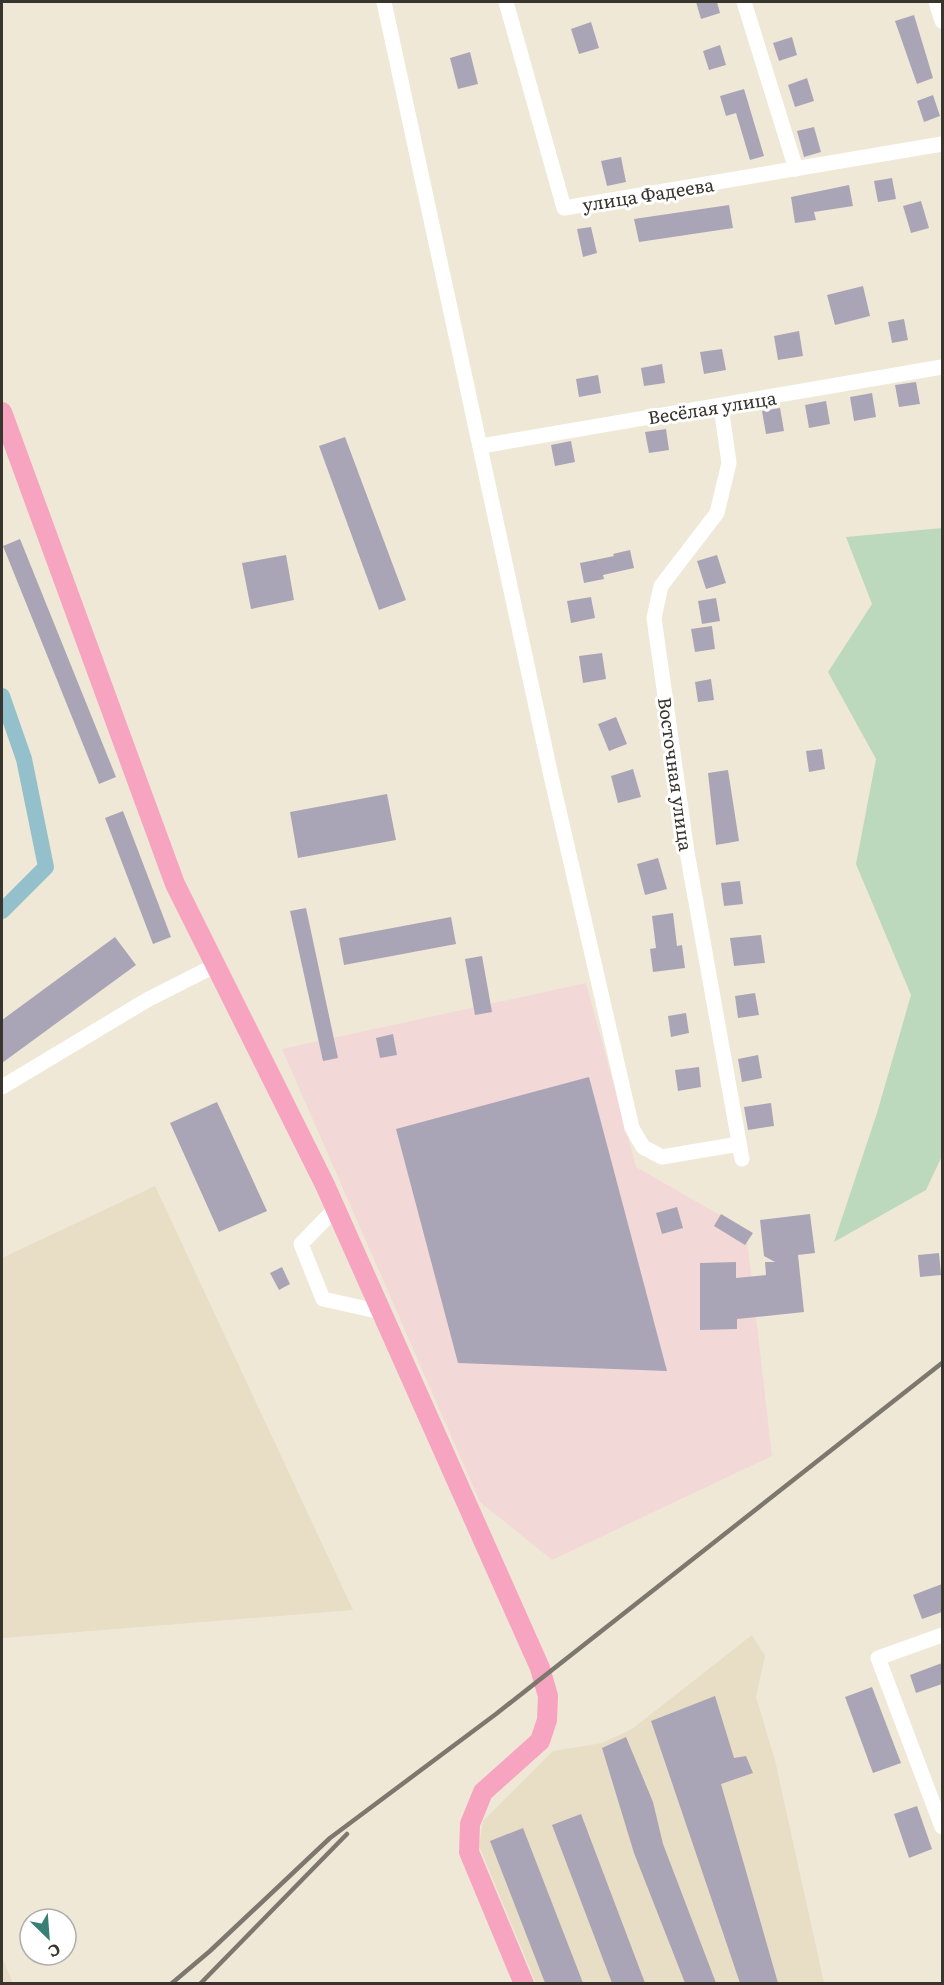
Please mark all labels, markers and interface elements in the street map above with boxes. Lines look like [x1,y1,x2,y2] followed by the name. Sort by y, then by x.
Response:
[580,170,716,218] street label: улица Фадеева
[646,383,778,430] street label: Весёлая улица
[652,695,700,853] street label: Восточная улица
[18,1907,78,1967] north arrow
[45,1938,65,1965] text: С

